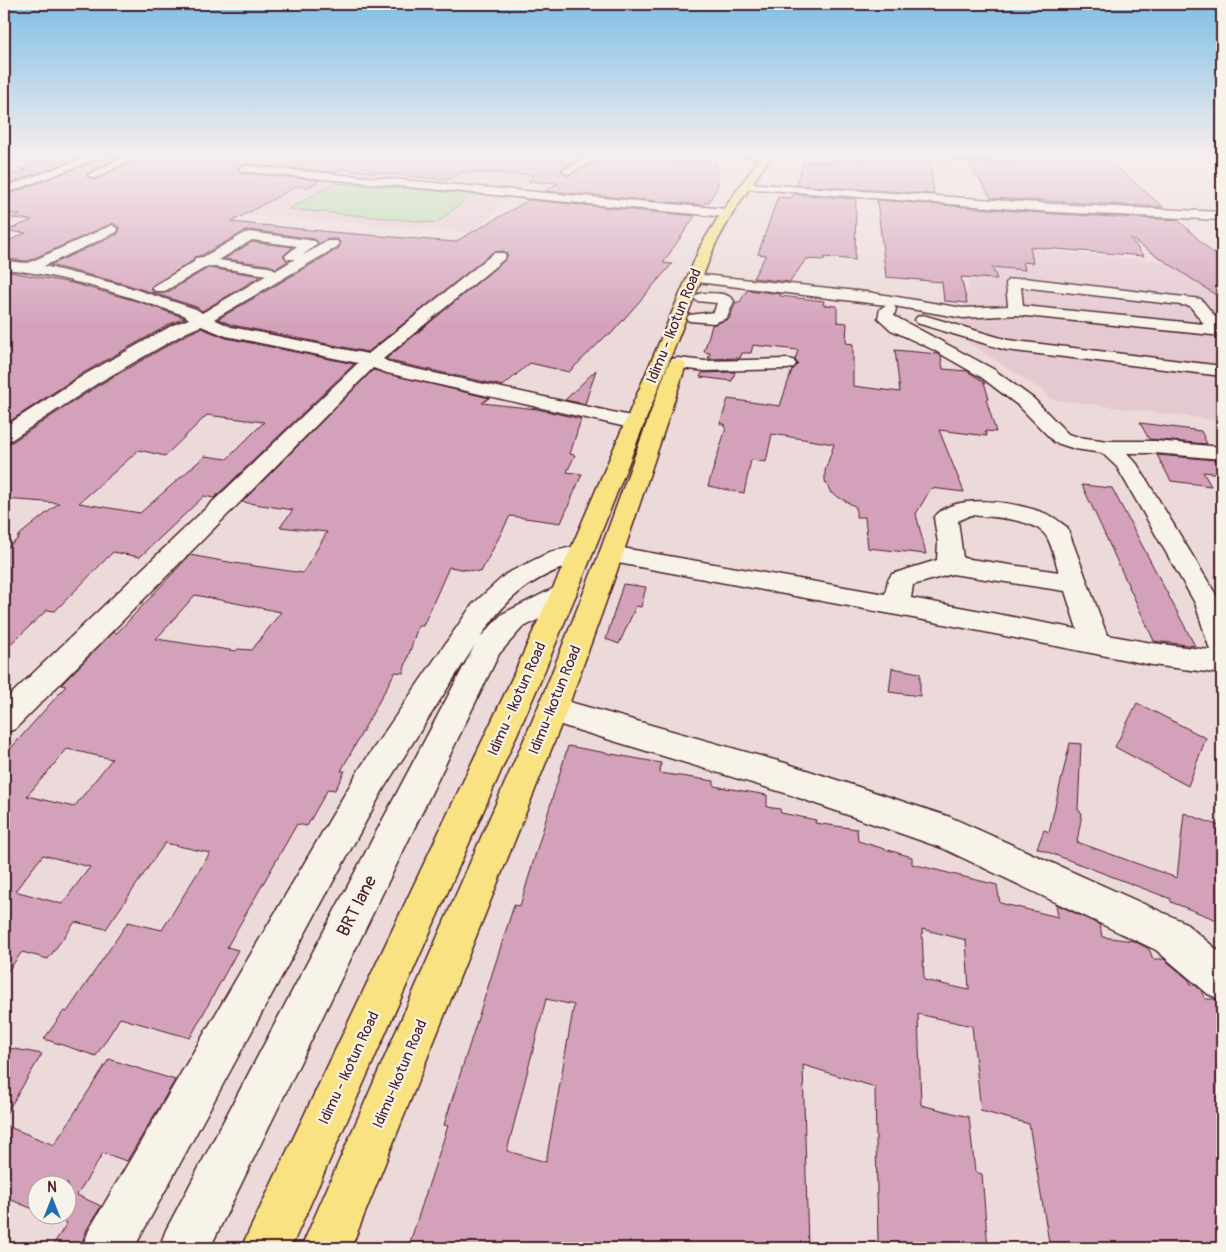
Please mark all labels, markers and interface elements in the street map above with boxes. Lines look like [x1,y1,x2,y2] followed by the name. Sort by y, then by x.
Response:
[642,266,706,386] street label: Idimu - Ikotun Road
[483,639,551,759] street label: Idimu - Ikotun Road
[524,643,586,757] street label: Idimu-Ikotun Road
[332,871,382,940] street label: BRT lane
[314,1008,384,1128] street label: Idimu - Ikotun Road
[369,1017,431,1131] street label: Idimu-Ikotun Road
[28,1174,78,1224] north arrow
[47,1179,57,1196] text: N

